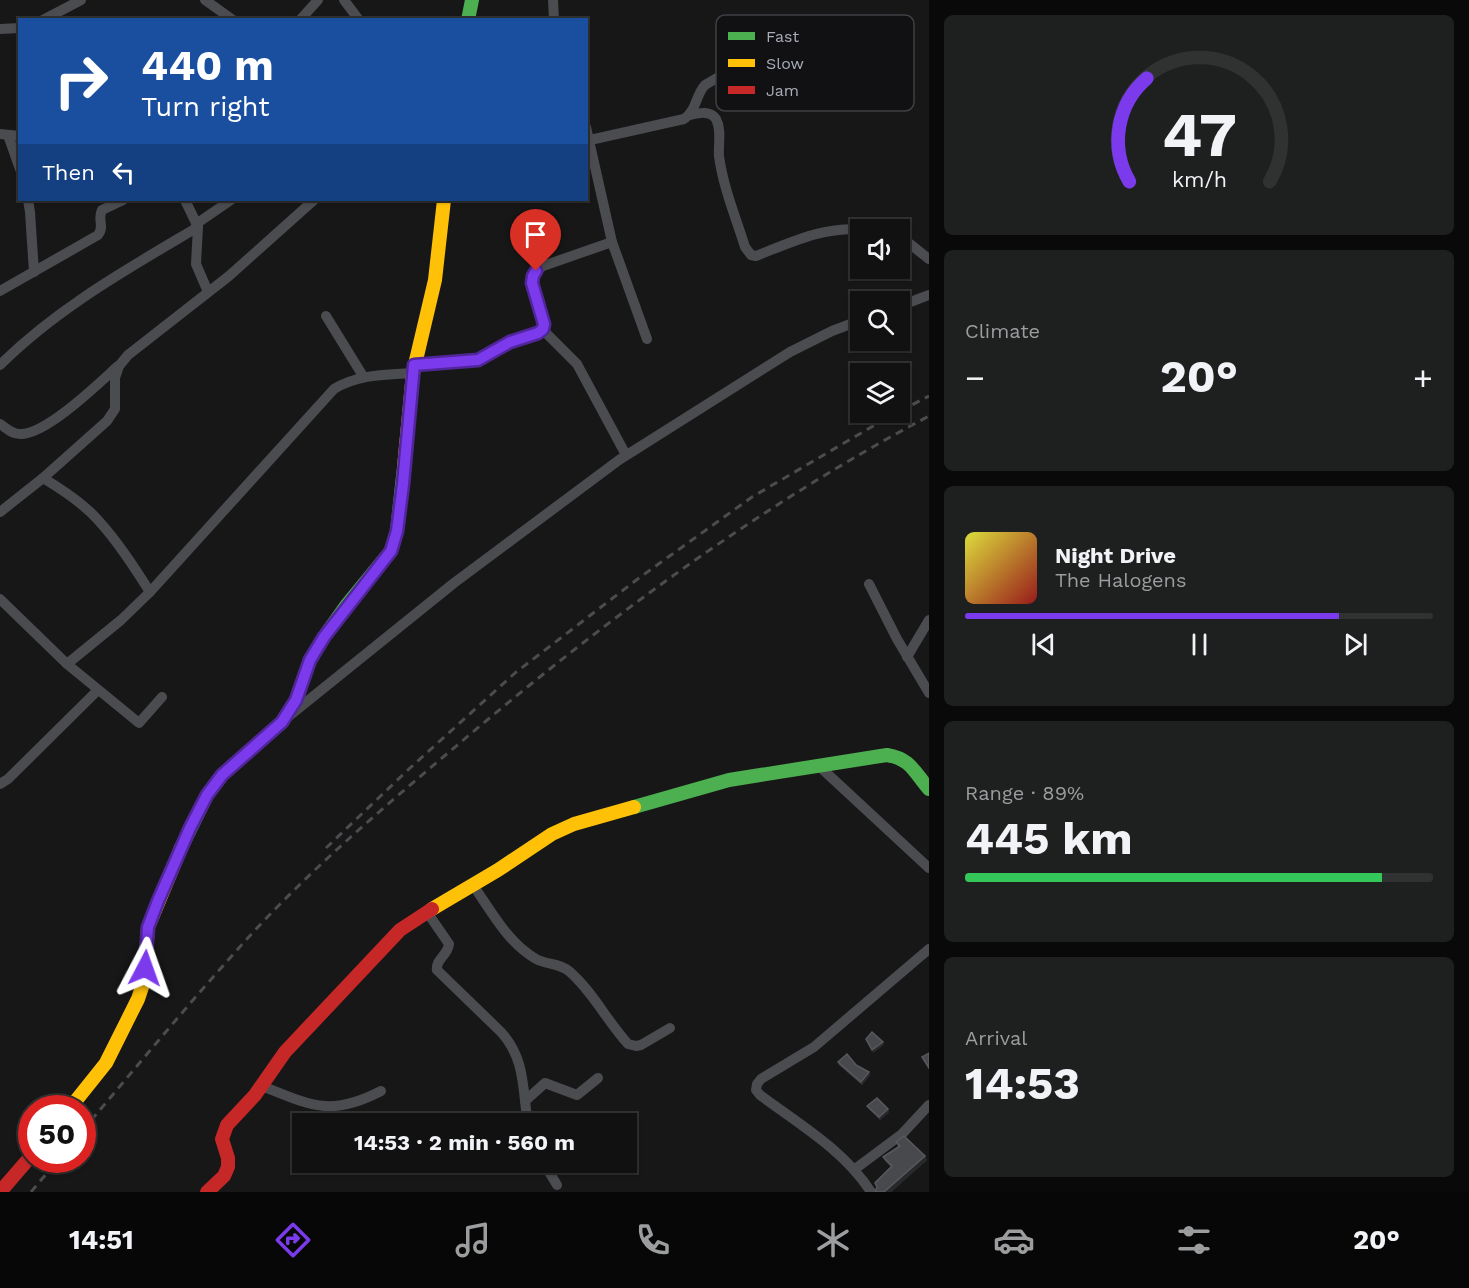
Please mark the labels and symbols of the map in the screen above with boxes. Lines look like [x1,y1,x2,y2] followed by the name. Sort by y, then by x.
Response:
[716,15,914,111] legend
[766,27,799,46] text: Fast
[766,54,804,73] text: Slow
[766,81,799,100] text: Jam
[510,209,561,271] pin
[113,936,177,1000] position arrow
[18,1095,96,1173] speed limit sign: 50

